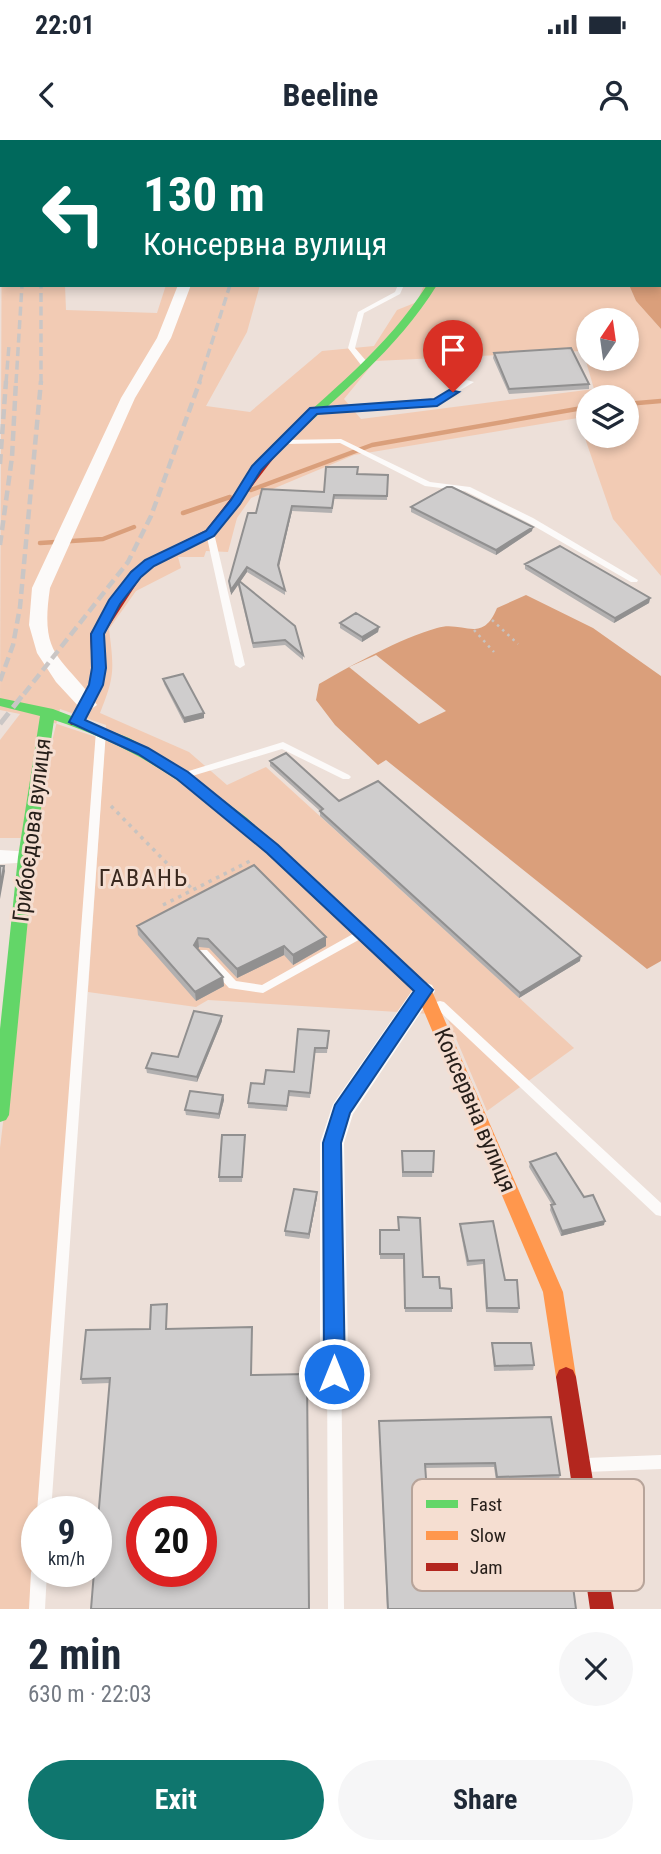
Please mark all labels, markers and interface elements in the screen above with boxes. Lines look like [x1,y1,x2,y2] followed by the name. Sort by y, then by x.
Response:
[35,10,95,40] text: 22:01
[28,76,66,114] icon: back
[283,76,378,114] text: Beeline
[595,76,633,114] icon: person
[143,166,265,223] text: 130 m
[28,168,119,259] icon: left
[143,225,387,263] text: Консервна вулиця
[576,308,639,371] north arrow
[576,308,639,448] map controls
[423,320,483,392] pin
[434,331,472,369] icon: arrive
[576,385,639,448] button: layers
[7,737,57,923] street label: Грибоєдова вулиця
[99,864,189,892] district label: ГАВАНЬ
[428,1024,522,1196] street label: Консервна вулиця
[297,1337,371,1411] position arrow
[412,1479,644,1591] legend
[470,1493,502,1516] text: Fast
[126,1496,217,1587] speed limit sign: 20
[58,1512,75,1553] text: 9
[470,1524,506,1547] text: Slow
[48,1548,85,1569] text: km/h
[470,1556,503,1579] text: Jam
[28,1630,121,1679] text: 2 min
[559,1632,633,1706] button: close
[28,1681,152,1708] text: 630 m · 22:03
[28,1760,324,1840] button: Exit
[338,1760,633,1840] button: Share

